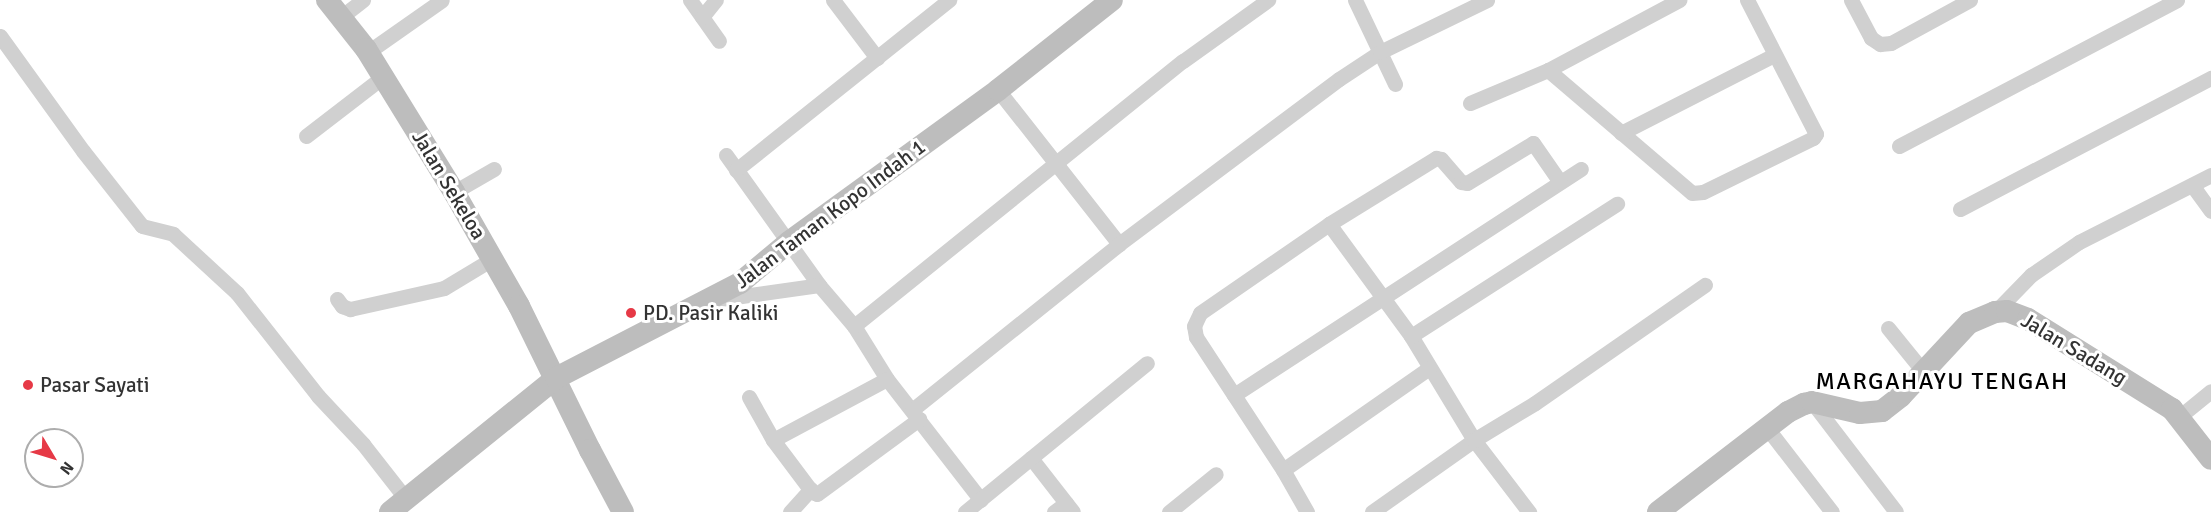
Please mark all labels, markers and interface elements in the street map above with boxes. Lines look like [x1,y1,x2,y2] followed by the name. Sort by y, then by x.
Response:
[407,126,491,244] street label: Jalan Sekeloa
[730,134,930,294] street label: Jalan Taman Kopo Indah 1
[643,300,779,326] place label: PD. Pasir Kaliki
[624,306,638,320] marker: PD. Pasir Kaliki
[2017,308,2131,390] street label: Jalan Sadang
[1815,368,2069,396] district label: MARGAHAYU TENGAH
[40,372,150,398] place label: Pasar Sayati
[21,378,35,392] marker: Pasar Sayati
[24,428,84,488] north arrow
[55,457,78,478] text: N

